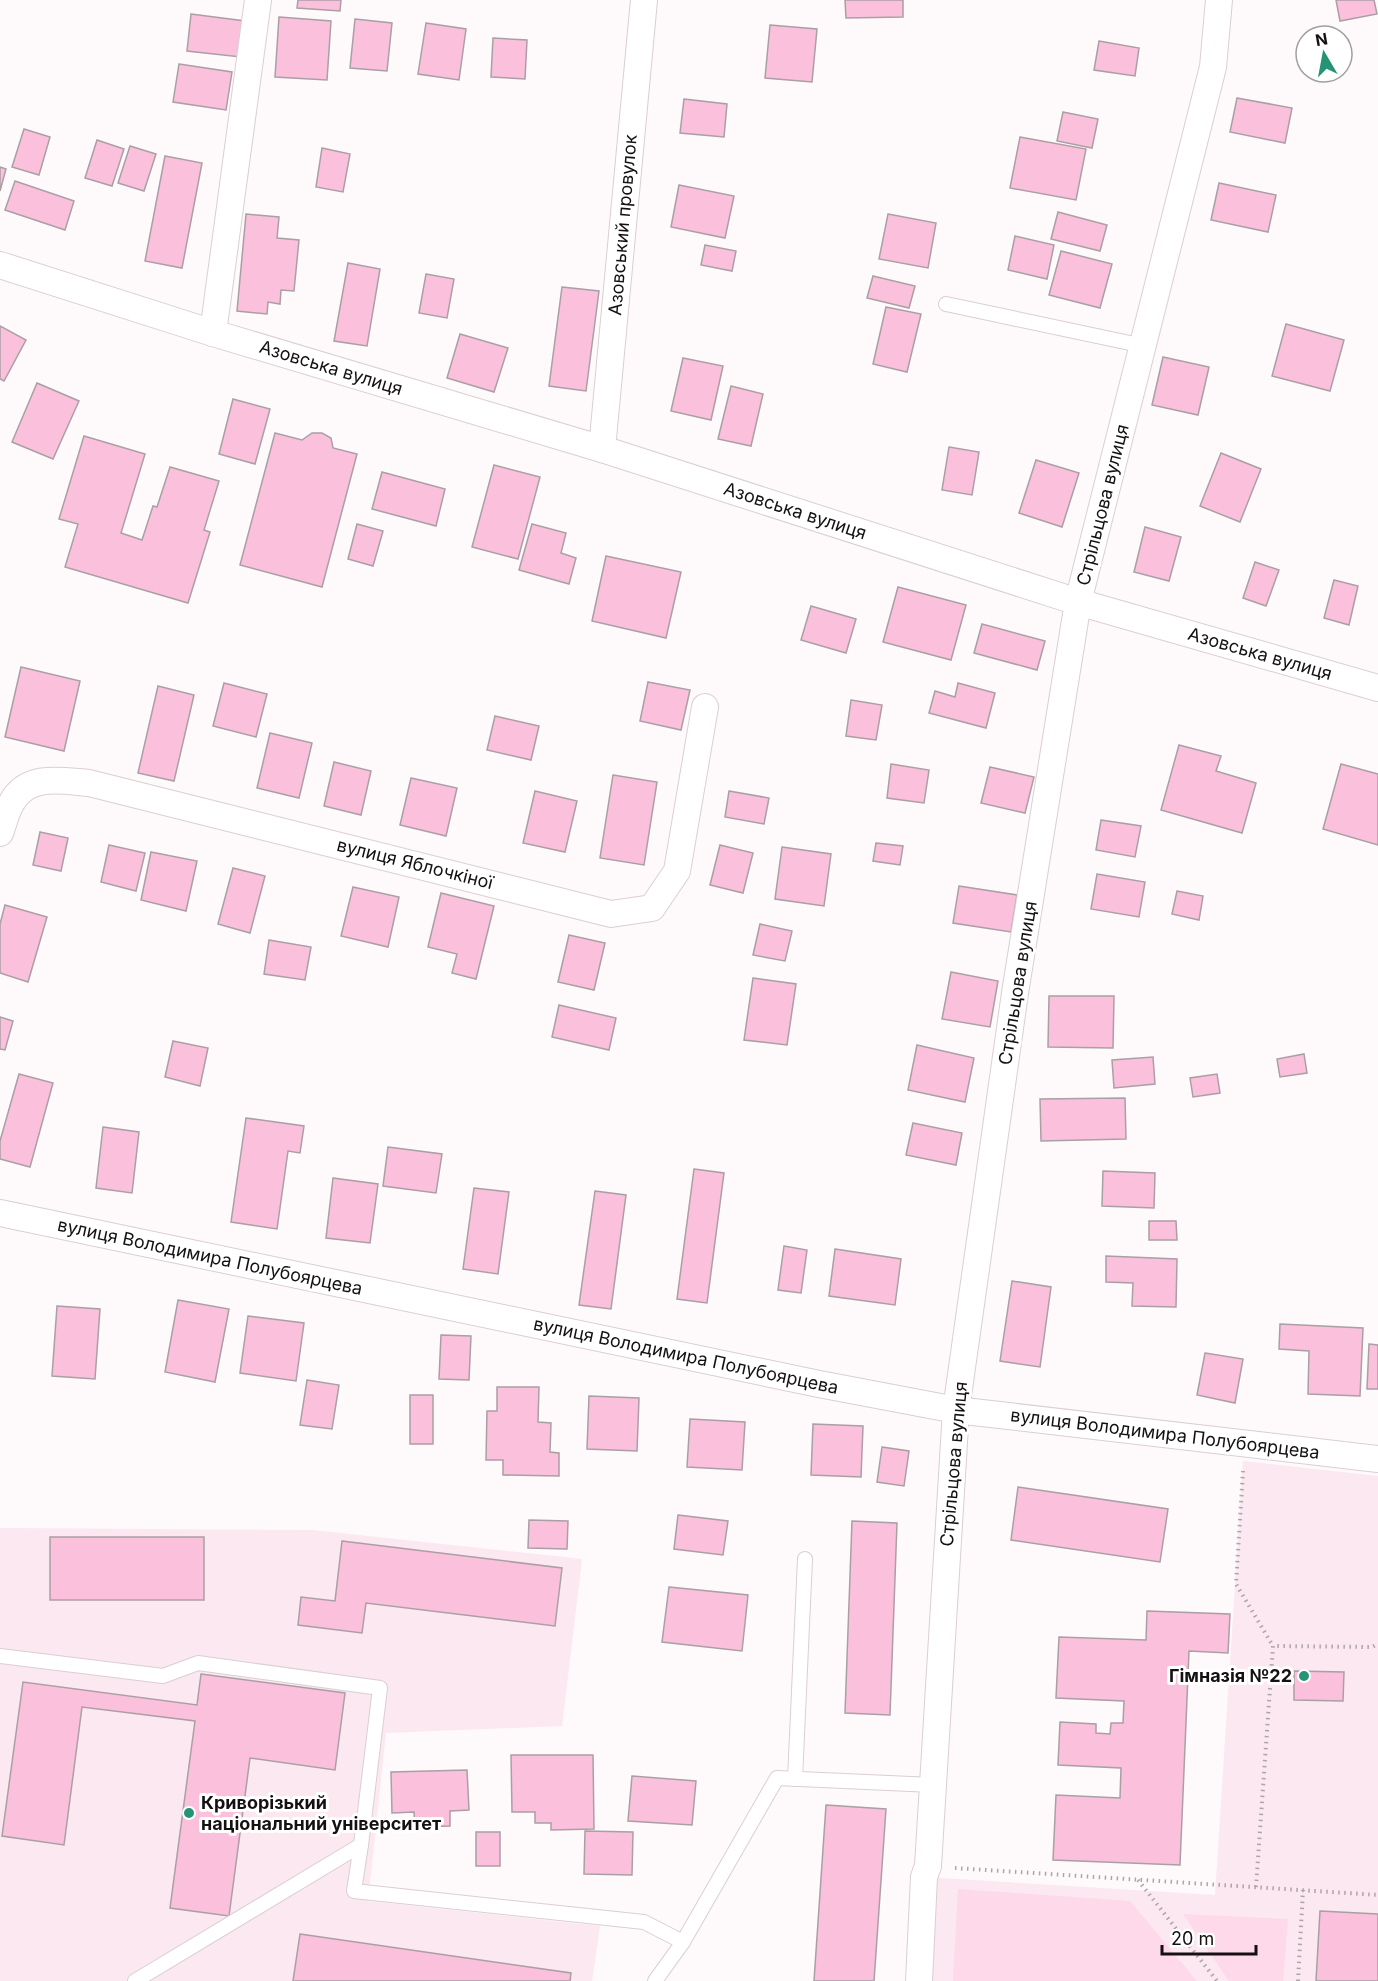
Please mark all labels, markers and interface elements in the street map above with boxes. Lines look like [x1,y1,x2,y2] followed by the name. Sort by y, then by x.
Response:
[1294,24,1354,84] north arrow
[1314,28,1329,50] text: N
[604,133,641,316] street label: Азовський провулок
[257,336,405,399] street label: Азовська вулиця
[1072,422,1133,588] street label: Стрільцова вулиця
[721,478,869,543] street label: Азовська вулиця
[1186,623,1335,684] street label: Азовська вулиця
[335,834,497,893] street label: вулиця Яблочкіної
[994,899,1041,1066] street label: Стрільцова вулиця
[56,1214,364,1299] street label: вулиця Володимира Полубоярцева
[532,1313,840,1398] street label: вулиця Володимира Полубоярцева
[936,1381,971,1547] street label: Стрільцова вулиця
[1009,1404,1321,1463] street label: вулиця Володимира Полубоярцева
[1169,1665,1292,1686] place label: Гімназія №22
[1297,1669,1311,1683] marker: Гімназія №22
[201,1792,441,1834] place label: Криворізький національний університет
[182,1806,196,1820] marker: Криворізький національний університет
[1162,1918,1256,1956] scale bar
[1171,1928,1214,1949] text: 20 m

